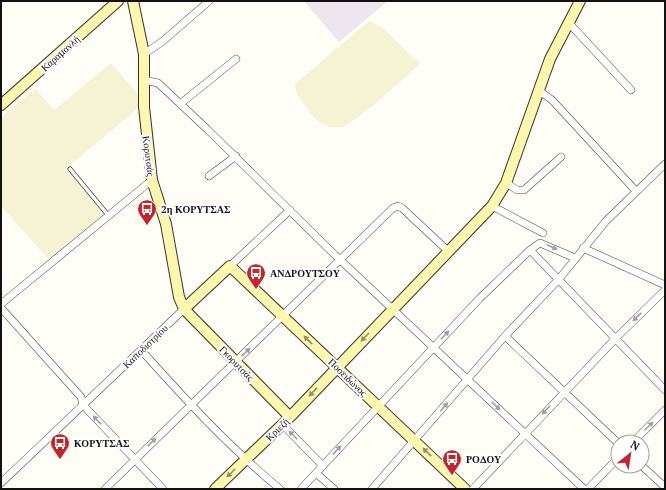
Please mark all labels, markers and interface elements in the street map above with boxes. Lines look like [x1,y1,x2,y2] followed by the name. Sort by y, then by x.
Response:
[38,33,82,74] street label: Καραμανλή
[140,135,157,177] street label: Κορυτσάς
[136,198,158,226] bus stop icon: 2η ΚΟΡΥΤΣΑΣ
[161,203,231,216] place label: 2η ΚΟΡΥΤΣΑΣ
[546,245,558,251] one-way arrow
[245,262,267,290] bus stop icon: ΑΝΔΡΟΥΤΣΟΥ
[270,267,341,280] place label: ΑΝΔΡΟΥΤΣΟΥ
[632,312,642,322] one-way arrow
[120,322,171,371] street label: Καποδιστρίου
[440,330,450,340] one-way arrow
[360,332,370,342] one-way arrow
[303,335,313,345] one-way arrow
[217,343,257,384] street label: Γκορυτσάς
[241,347,251,357] one-way arrow
[325,356,370,399] street label: Ποσειδώνος
[308,387,318,397] one-way arrow
[491,401,500,410] one-way arrow
[439,402,448,412] one-way arrow
[541,405,551,415] one-way arrow
[263,415,292,444] street label: Κριεζή
[93,416,102,425] one-way arrow
[644,421,654,431] one-way arrow
[288,430,298,440] one-way arrow
[49,432,71,460] bus stop icon: ΚΟΡΥΤΣΑΣ
[610,434,650,474] north arrow
[74,437,130,450] place label: ΚΟΡΥΤΣΑΣ
[147,437,157,447] one-way arrow
[628,437,643,454] text: N
[333,445,342,455] one-way arrow
[422,448,432,457] one-way arrow
[441,448,463,476] bus stop icon: ΡΟΔΟΥ
[466,453,502,466] place label: ΡΟΔΟΥ
[226,468,236,478] one-way arrow

